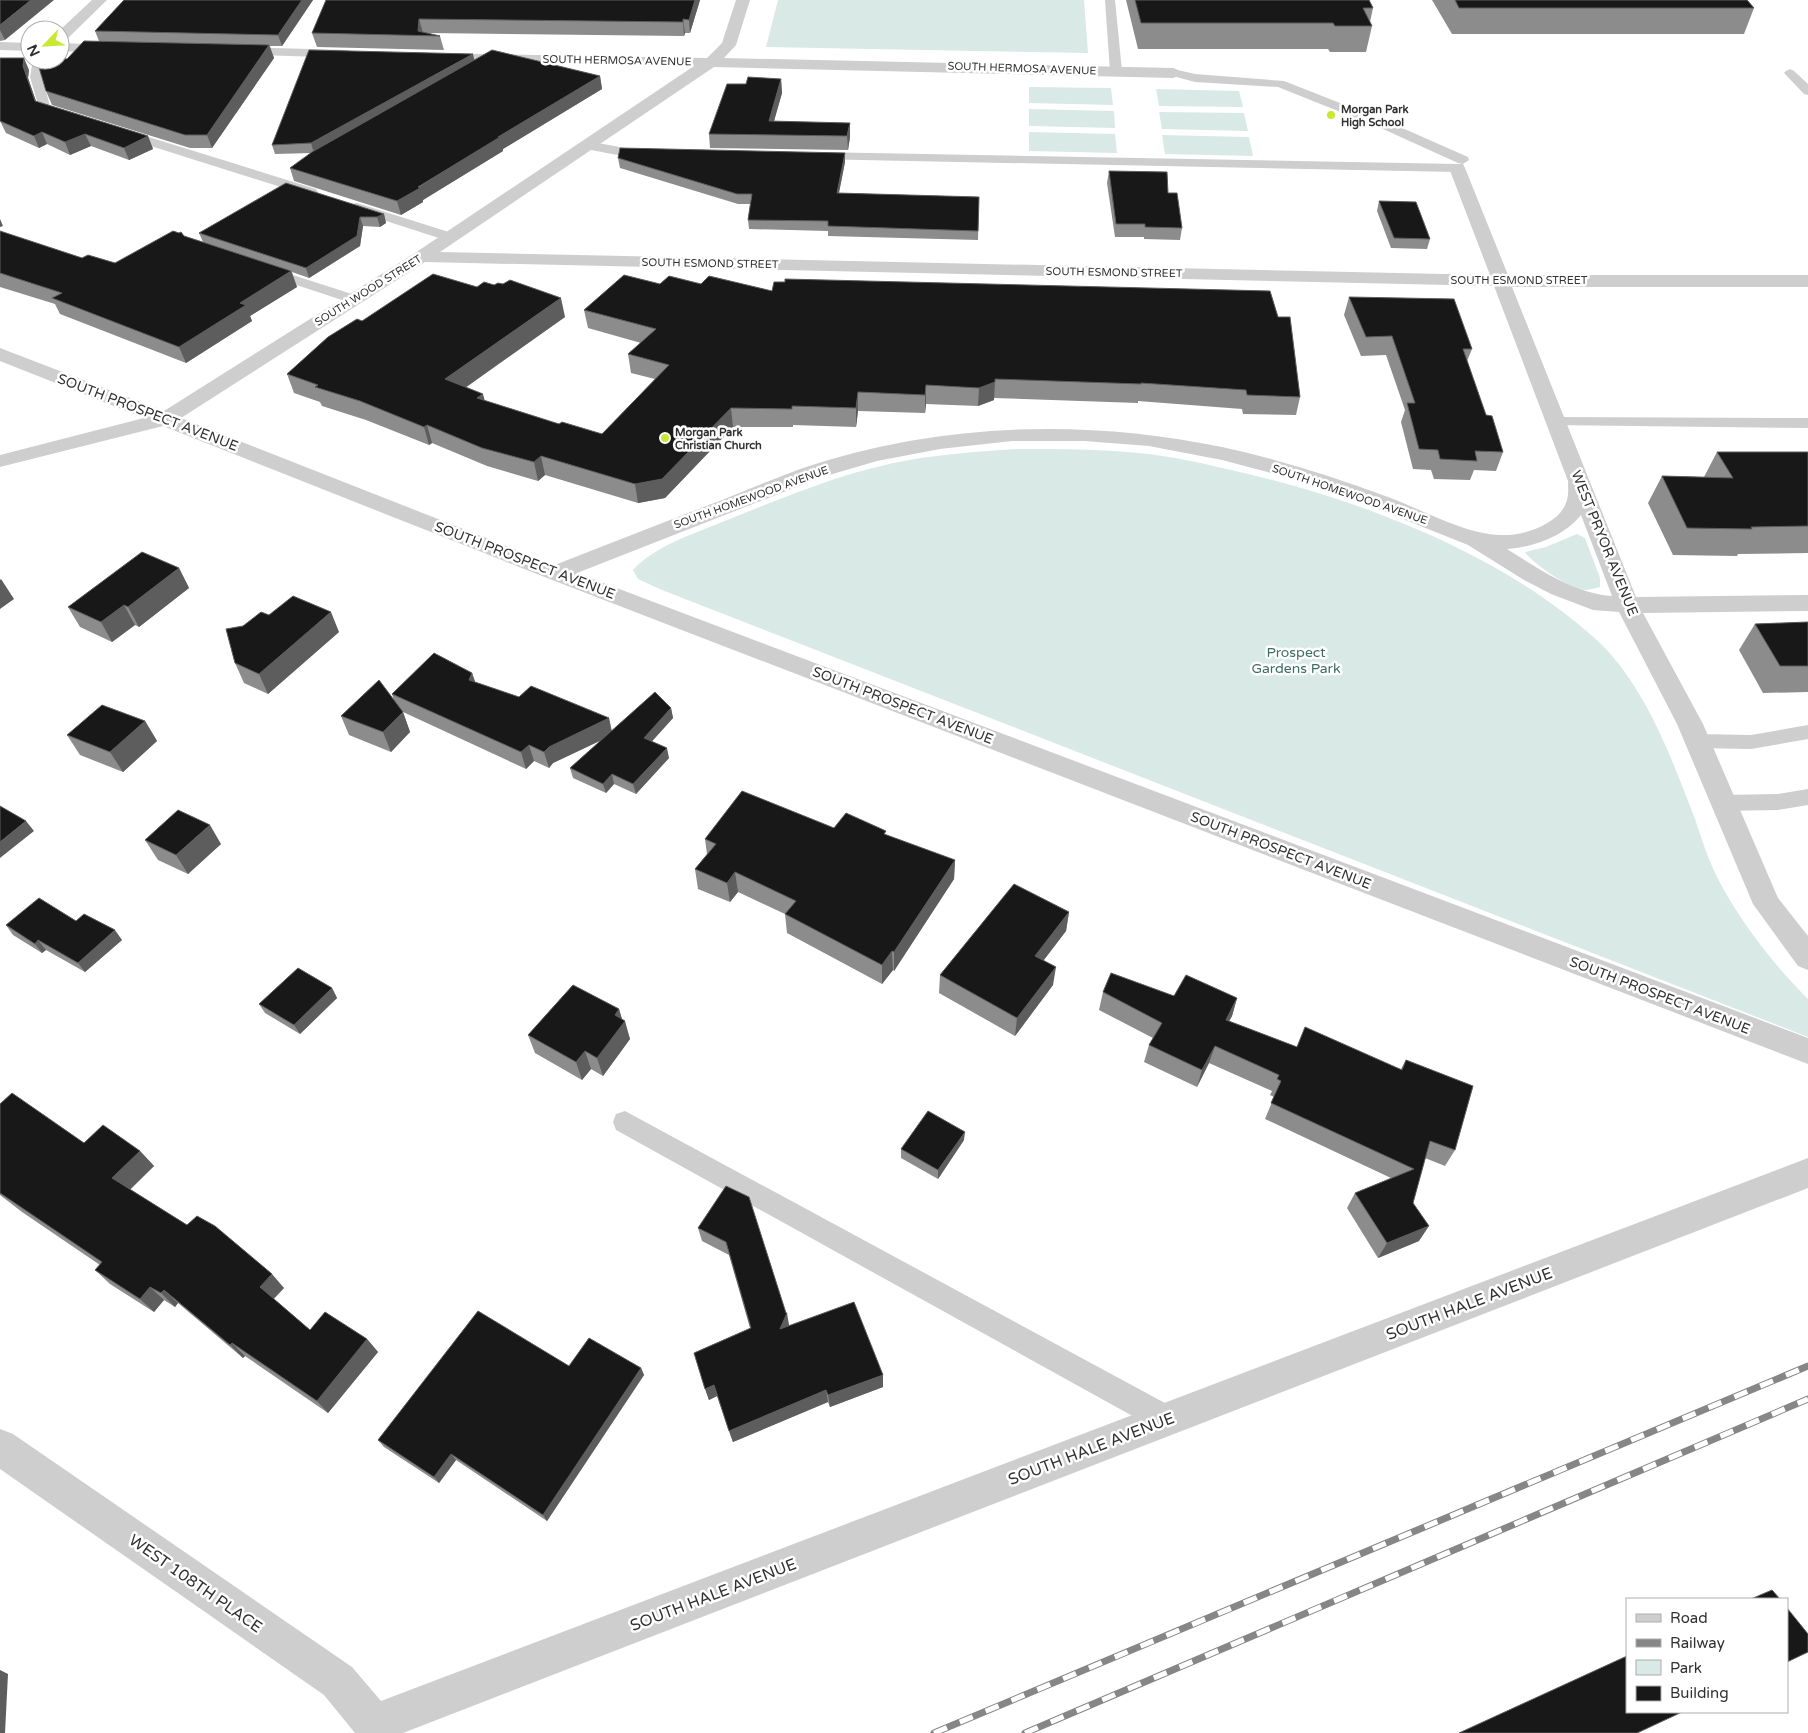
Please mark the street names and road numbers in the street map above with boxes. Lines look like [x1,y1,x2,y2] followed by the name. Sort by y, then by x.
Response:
[542,53,692,68] street label: SOUTH HERMOSA AVENUE
[947,59,1097,78] street label: SOUTH HERMOSA AVENUE
[312,252,424,329] street label: SOUTH WOOD STREET
[641,256,779,271] street label: SOUTH ESMOND STREET
[1045,265,1183,280] street label: SOUTH ESMOND STREET
[1451,274,1588,287] street label: SOUTH ESMOND STREET
[55,370,241,455] street label: SOUTH PROSPECT AVENUE
[1270,462,1429,527] street label: SOUTH HOMEWOOD AVENUE
[672,463,830,532] street label: SOUTH HOMEWOOD AVENUE
[1568,468,1642,619] street label: WEST PRYOR AVENUE
[432,518,618,603] street label: SOUTH PROSPECT AVENUE
[810,663,996,748] street label: SOUTH PROSPECT AVENUE
[1188,808,1374,893] street label: SOUTH PROSPECT AVENUE
[1567,953,1753,1038] street label: SOUTH PROSPECT AVENUE
[1383,1263,1555,1345] street label: SOUTH HALE AVENUE
[1005,1408,1177,1490] street label: SOUTH HALE AVENUE
[125,1530,266,1637] street label: WEST 108TH PLACE
[627,1554,799,1636] street label: SOUTH HALE AVENUE

